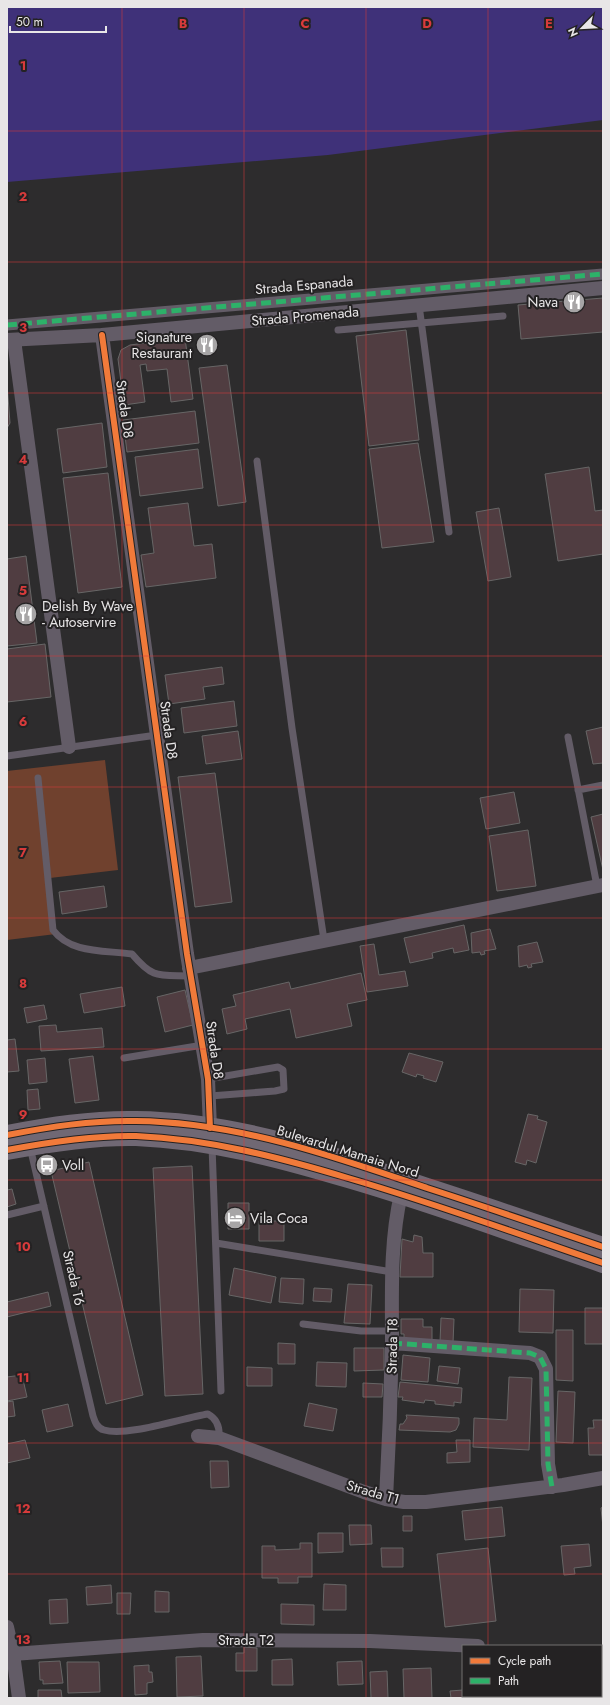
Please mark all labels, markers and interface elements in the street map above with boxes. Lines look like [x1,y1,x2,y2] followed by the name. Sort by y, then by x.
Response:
[10,8,106,34] scale bar
[562,8,602,48] north arrow
[16,13,43,31] text: 50 m
[179,14,188,33] text: B
[300,14,310,33] text: C
[422,14,432,33] text: D
[545,14,553,33] text: E
[564,25,582,39] text: N
[20,56,26,75] text: 1
[19,187,27,206] text: 2
[254,271,354,299] street label: Strada Espanada
[561,289,587,315] restaurant icon: Nava
[528,292,558,312] place label: Nava
[250,301,360,331] street label: Strada Promenada
[19,318,27,337] text: 3
[132,327,193,363] place label: Signature Restaurant
[194,332,220,358] restaurant icon: Signature Restaurant
[111,379,139,439] street label: Strada D8
[18,450,28,469] text: 4
[19,581,27,600] text: 5
[42,596,133,632] place label: Delish By Wave - Autoservire
[13,601,39,627] restaurant icon: Delish By Wave - Autoservire
[155,700,183,760] street label: Strada D8
[19,712,28,731] text: 6
[19,843,27,862] text: 7
[19,974,27,993] text: 8
[201,1020,229,1080] street label: Strada D8
[19,1105,28,1124] text: 9
[275,1120,421,1182] street label: Bulevardul Mamaia Nord
[34,1152,60,1178] bus stop icon: Voll
[62,1155,84,1175] place label: Voll
[222,1205,248,1231] hotel icon: Vila Coca
[250,1208,308,1228] place label: Vila Coca
[15,1237,31,1256] text: 10
[58,1248,90,1308] street label: Strada T6
[382,1318,402,1374] street label: Strada T8
[16,1368,30,1387] text: 11
[344,1475,402,1509] street label: Strada T1
[15,1499,31,1518] text: 12
[16,1630,30,1649] text: 13
[218,1630,274,1650] street label: Strada T2
[462,1645,602,1697] legend
[498,1652,551,1670] text: Cycle path
[498,1672,519,1690] text: Path

